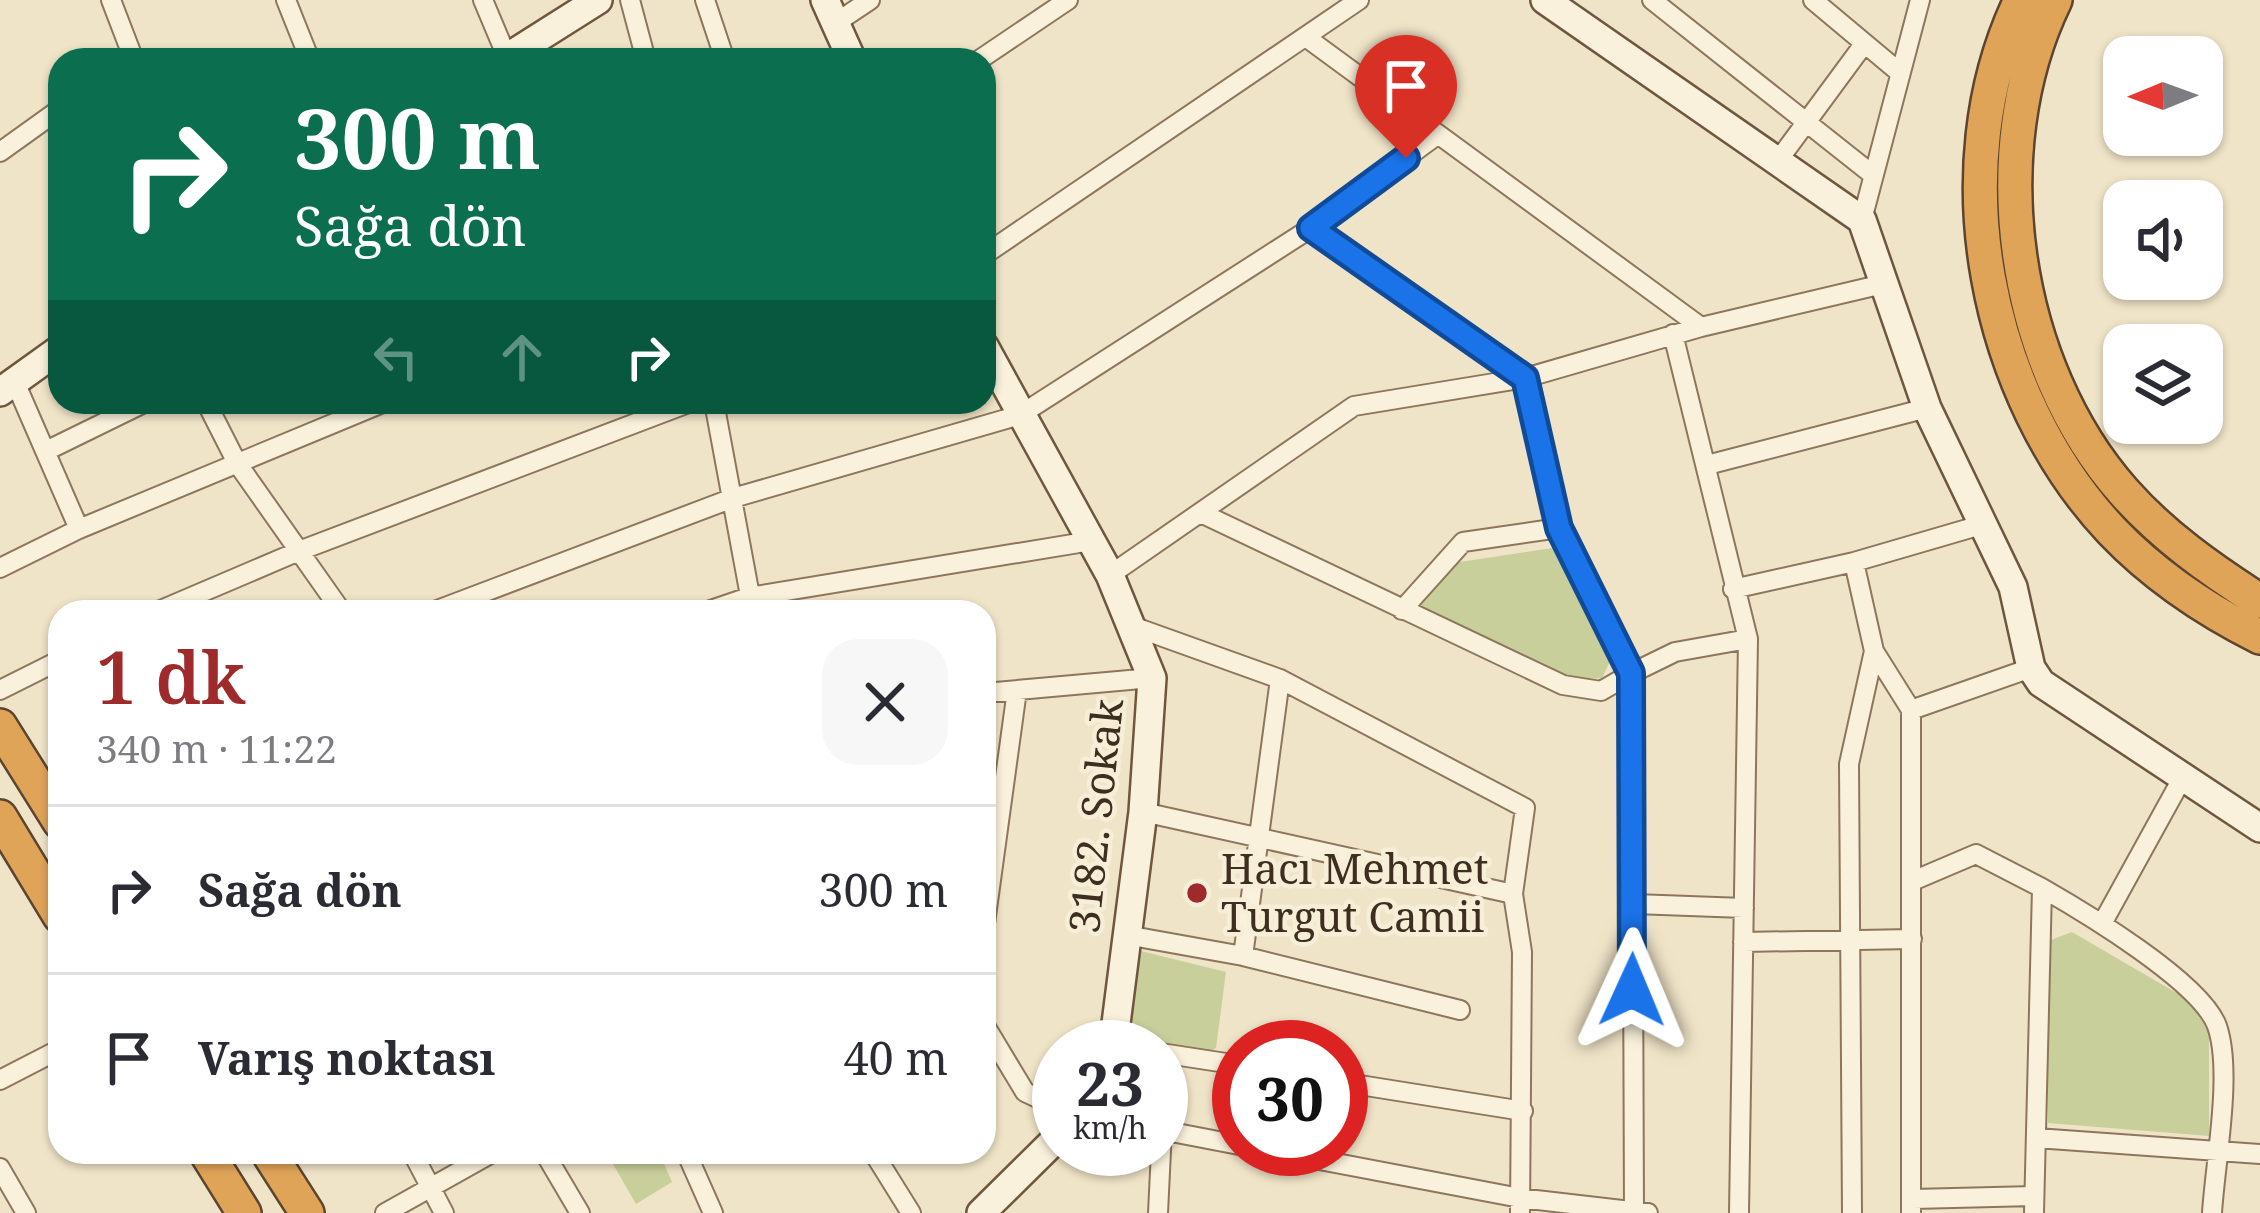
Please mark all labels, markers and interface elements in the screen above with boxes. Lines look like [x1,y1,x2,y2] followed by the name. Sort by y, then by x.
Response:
[1355,35,1457,158] pin
[2103,36,2223,156] north arrow
[2103,36,2223,444] map controls
[1373,53,1439,119] icon: arrive
[294,79,541,194] text: 300 m
[96,96,252,252] icon: right
[2103,180,2223,300] button: sound
[294,188,526,262] text: Sağa dön
[363,324,429,390] icon: left
[489,324,555,390] icon: ahead
[615,324,681,390] icon: right
[2103,324,2223,444] button: layers
[96,627,245,725] text: 1 dk
[822,639,948,765] button: close
[1054,695,1135,936] street label: 3182. Sokak
[96,721,337,774] text: 340 m · 11:22
[1221,839,1488,944] place label: Hacı Mehmet Turgut Camii
[96,857,162,923] icon: right
[198,859,402,920] text: Sağa dön
[818,859,948,920] text: 300 m
[1184,880,1210,906] marker: Hacı Mehmet Turgut Camii
[1569,927,1695,1053] position arrow
[1212,1020,1368,1176] speed limit sign: 30
[96,1025,162,1091] icon: arrive
[198,1027,495,1088] text: Varış noktası
[843,1027,948,1088] text: 40 m
[1076,1042,1144,1124] text: 23
[1073,1107,1147,1148] text: km/h

